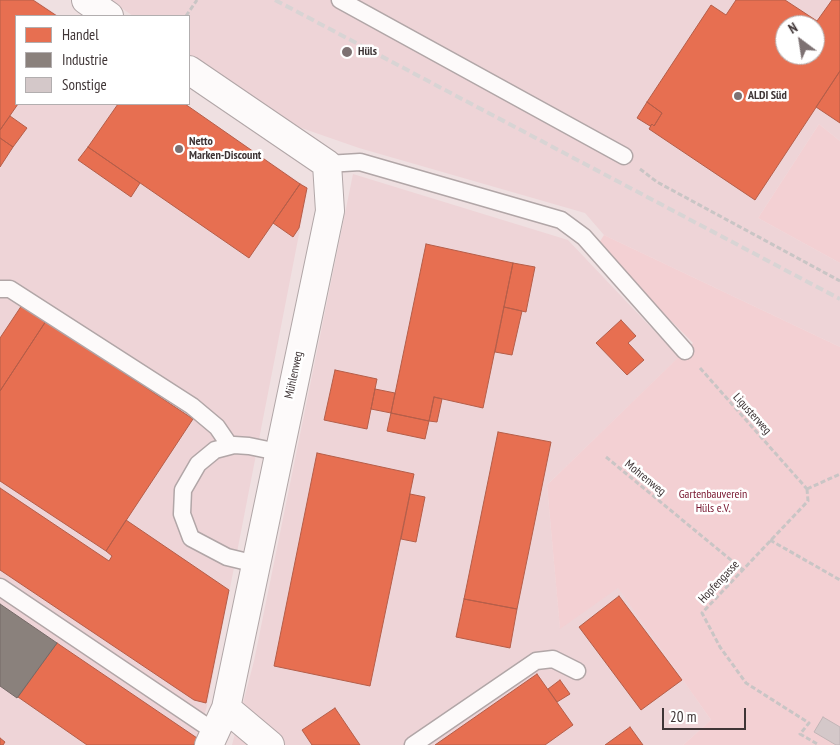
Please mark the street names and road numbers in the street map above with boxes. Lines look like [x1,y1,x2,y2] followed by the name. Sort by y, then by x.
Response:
[282,350,306,400] street label: Mühlenweg
[730,390,774,438] street label: Ligusterweg
[622,457,668,499] street label: Mohrenweg
[696,558,742,606] street label: Hopfengasse

